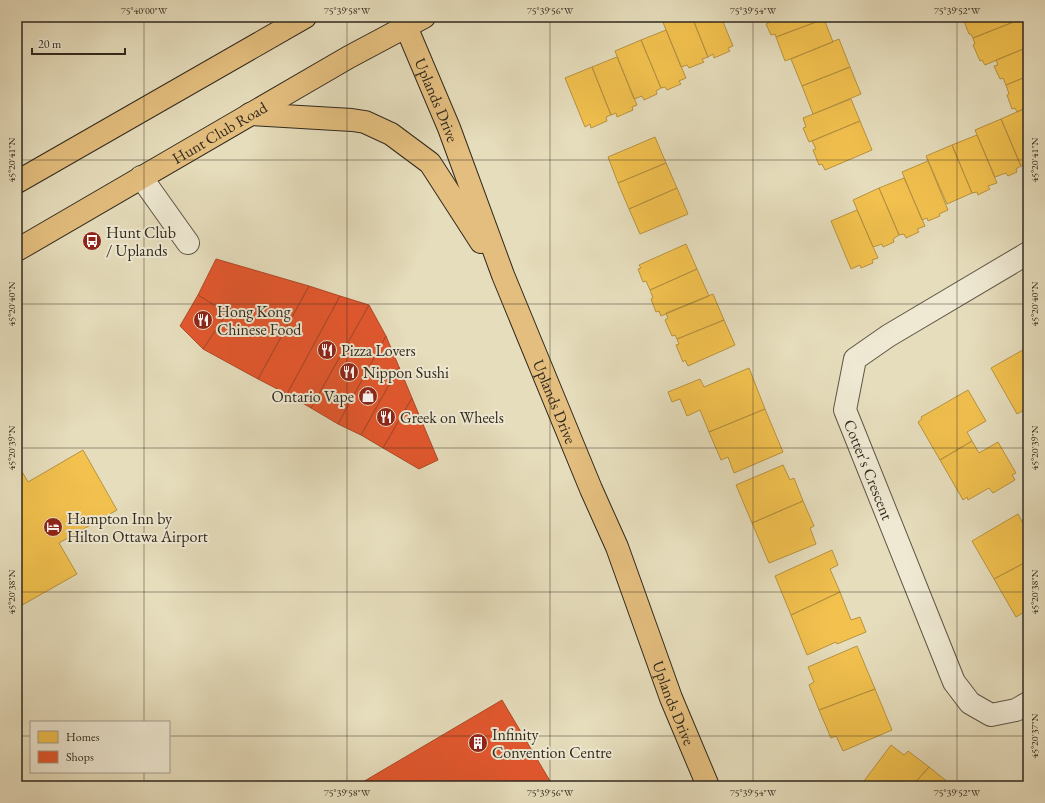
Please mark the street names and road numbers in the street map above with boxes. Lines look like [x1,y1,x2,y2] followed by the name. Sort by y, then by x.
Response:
[410,55,464,145] street label: Uplands Drive
[168,96,271,168] street label: Hunt Club Road
[528,356,582,447] street label: Uplands Drive
[839,416,898,523] street label: Cotter's Crescent
[648,658,700,748] street label: Uplands Drive

